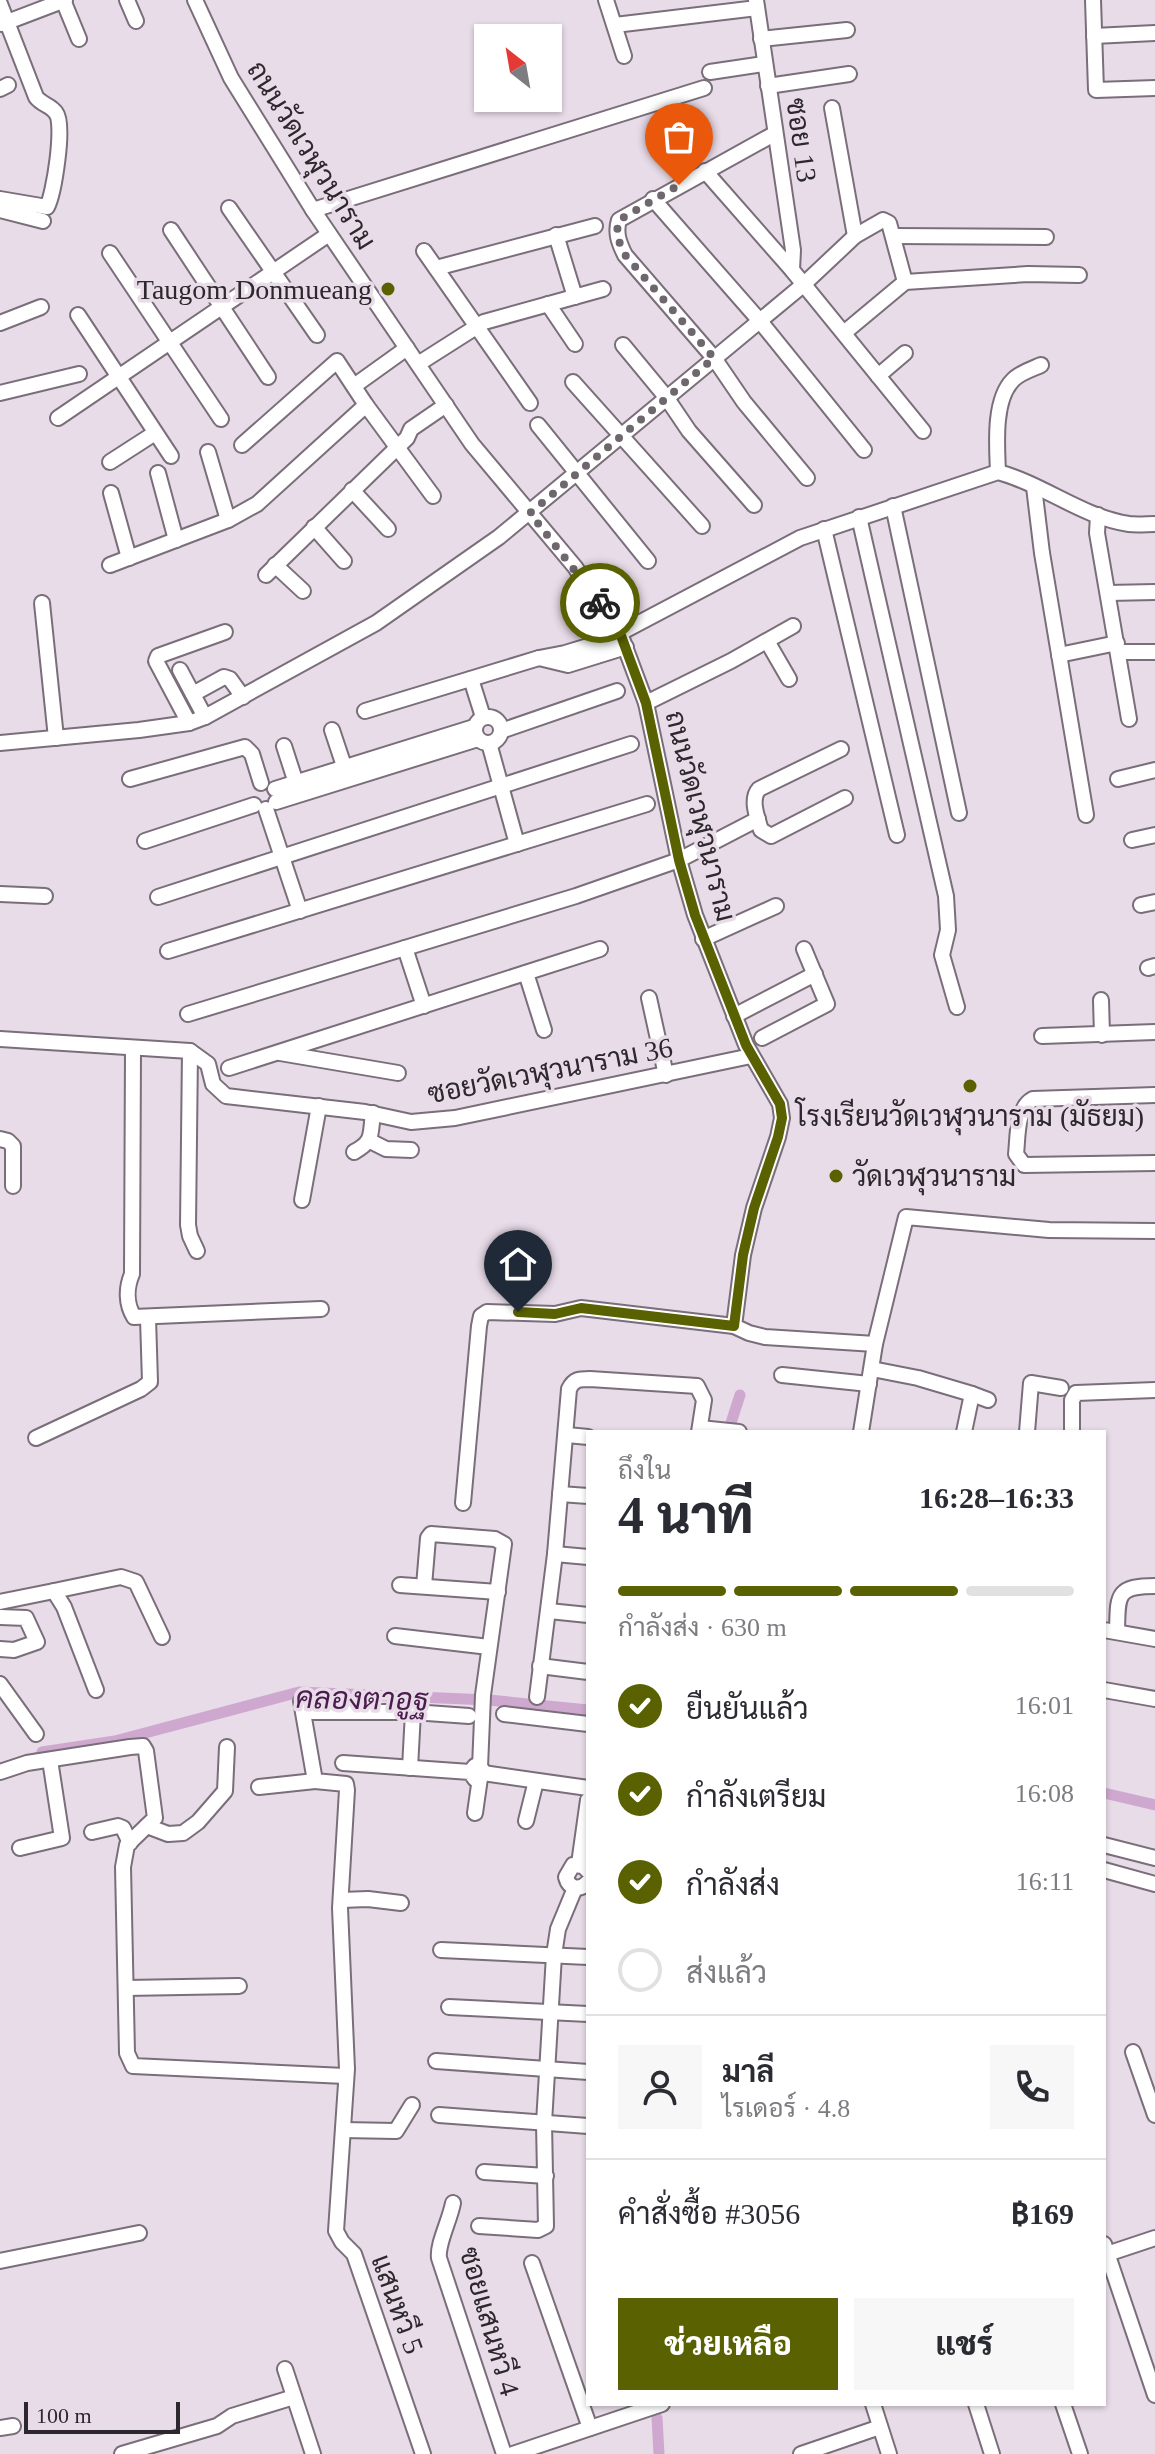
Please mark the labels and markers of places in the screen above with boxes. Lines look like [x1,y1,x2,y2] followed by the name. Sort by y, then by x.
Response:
[645,103,713,185] pin
[137,274,372,305] place label: Taugom Donmueang
[379,280,397,298] marker: Taugom Donmueang
[961,1077,979,1095] marker: โรงเรียนวัดเวฬุวนาราม (มัธยม)
[794,1097,1144,1136] place label: โรงเรียนวัดเวฬุวนาราม (มัธยม)
[852,1158,1016,1196] place label: วัดเวฬุวนาราม
[827,1167,845,1185] marker: วัดเวฬุวนาราม
[484,1230,552,1312] pin

